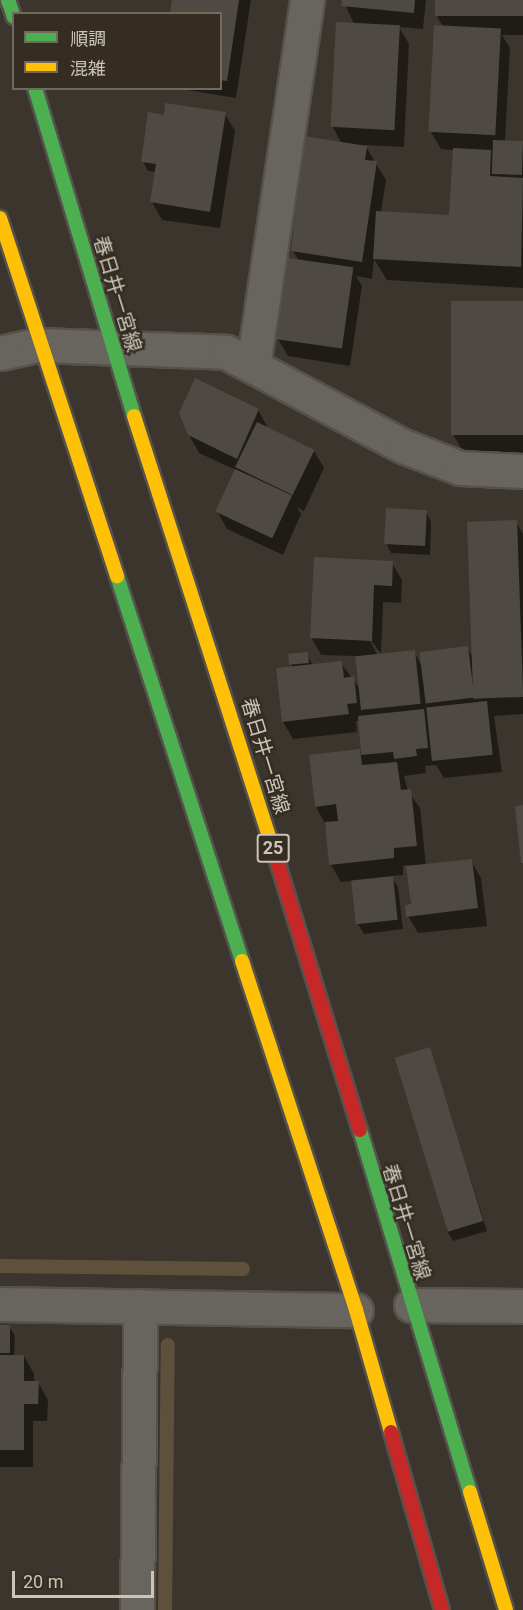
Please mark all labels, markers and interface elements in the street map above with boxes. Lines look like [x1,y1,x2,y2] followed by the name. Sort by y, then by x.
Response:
[12,12,222,90] legend
[70,28,106,49] text: 順調
[70,58,106,79] text: 混雑
[88,233,146,355] street label: 春日井一宮線
[236,695,294,817] street label: 春日井一宮線
[256,833,290,863] road number: 25
[377,1161,435,1283] street label: 春日井一宮線
[15,1559,158,1597] scale bar
[23,1571,63,1592] text: 20 m

